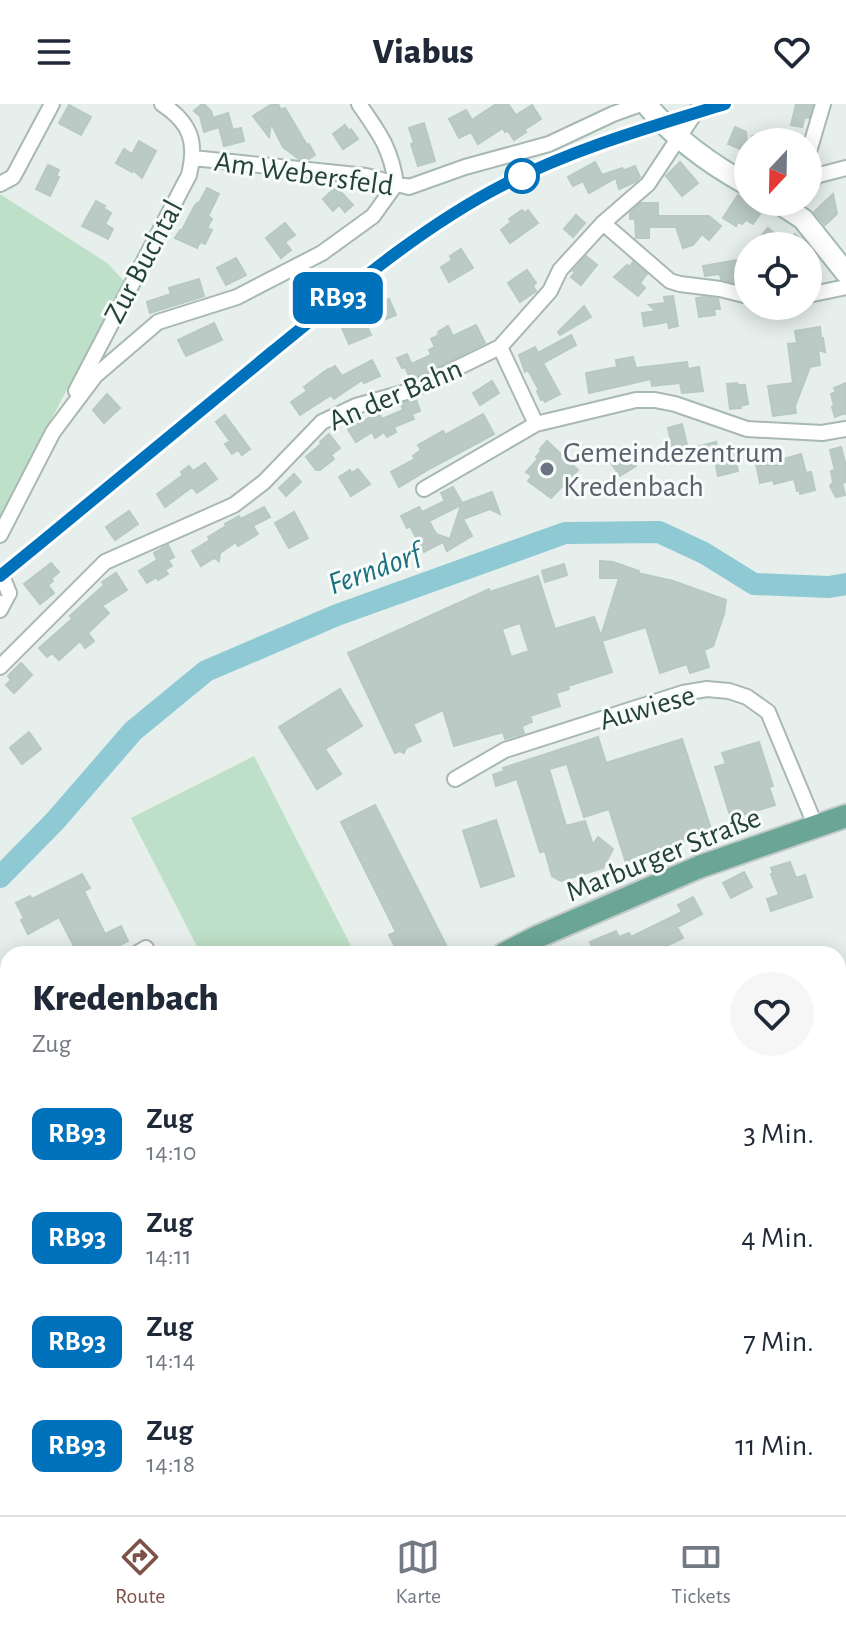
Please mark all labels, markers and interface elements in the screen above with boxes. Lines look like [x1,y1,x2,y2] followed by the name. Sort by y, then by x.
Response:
[32,30,76,74] icon: menu
[770,30,814,74] icon: heart
[372,34,474,70] text: Viabus
[734,128,822,216] north arrow
[734,128,822,320] map controls
[212,147,395,201] street label: Am Webersfeld
[505,159,539,193] unlabelled marker
[99,195,189,328] street label: Zur Buchtal
[734,232,822,320] button: locate
[282,272,394,324] line badge: RB93
[309,284,367,312] text: RB93
[324,353,467,437] street label: An der Bahn
[563,438,784,502] place label: Gemeindezentrum Kredenbach
[538,460,556,478] marker: Gemeindezentrum Kredenbach
[324,536,430,600] water label: Ferndorf
[596,680,698,736] street label: Auwiese
[562,802,765,908] street label: Marburger Straße
[730,972,814,1056] button: heart
[32,980,219,1018] text: Kredenbach
[32,1031,71,1057] text: Zug
[146,1104,193,1134] text: Zug
[743,1119,814,1149] text: 3 Min.
[48,1120,106,1148] text: RB93
[146,1139,196,1165] text: 14:10
[146,1208,193,1238] text: Zug
[741,1223,814,1253] text: 4 Min.
[48,1224,106,1252] text: RB93
[146,1243,192,1269] text: 14:11
[146,1312,193,1342] text: Zug
[743,1327,814,1357] text: 7 Min.
[48,1328,106,1356] text: RB93
[146,1347,195,1373] text: 14:14
[146,1416,193,1446] text: Zug
[735,1431,814,1461] text: 11 Min.
[48,1432,106,1460] text: RB93
[146,1451,195,1477] text: 14:18
[115,1535,165,1609] tab: Route
[396,1535,441,1609] tab: Karte
[671,1535,731,1609] tab: Tickets

